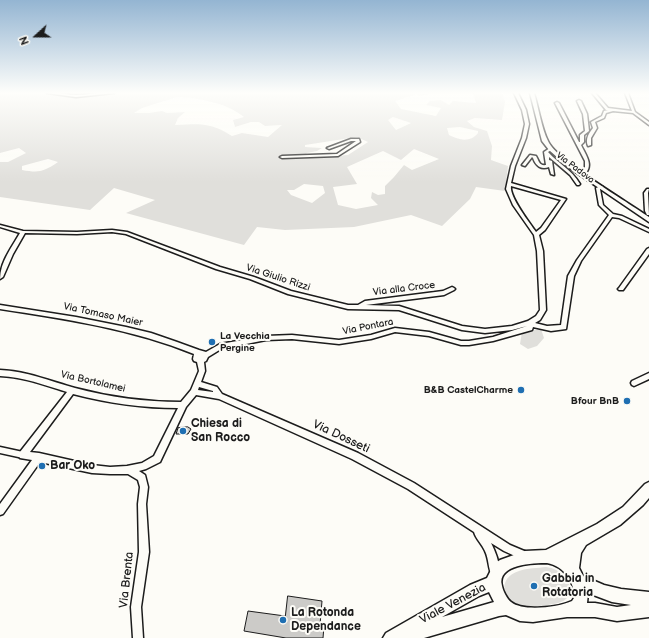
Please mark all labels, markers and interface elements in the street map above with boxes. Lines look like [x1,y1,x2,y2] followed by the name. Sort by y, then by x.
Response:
[16,16,56,56] north arrow
[17,34,32,47] text: N
[554,150,596,186] street label: Via Padova
[244,262,312,294] street label: Via Giulio Rizzi
[372,279,436,299] street label: Via alla Croce
[62,301,144,329] street label: Via Tomaso Maier
[342,316,394,338] street label: Via Pontara
[220,330,270,354] place label: La Vecchia Pergine
[207,337,217,347] marker: La Vecchia Pergine
[60,369,126,395] street label: Via Bortolamei
[424,384,513,396] place label: B&B CastelCharme
[516,385,526,395] marker: B&B CastelCharme
[571,395,619,407] place label: Bfour BnB
[622,396,632,406] marker: Bfour BnB
[191,417,250,445] place label: Chiesa di San Rocco
[310,418,372,456] street label: Via Dosseti
[178,426,188,436] marker: Chiesa di San Rocco
[50,459,95,473] place label: Bar Oko
[37,461,47,471] marker: Bar Oko
[117,551,137,609] street label: Via Brenta
[542,572,595,600] place label: Gabbia in Rotatoria
[417,581,489,627] street label: Viale Venezia
[529,581,539,591] marker: Gabbia in Rotatoria
[291,606,361,634] place label: La Rotonda Dependance
[278,615,288,625] marker: La Rotonda Dependance

